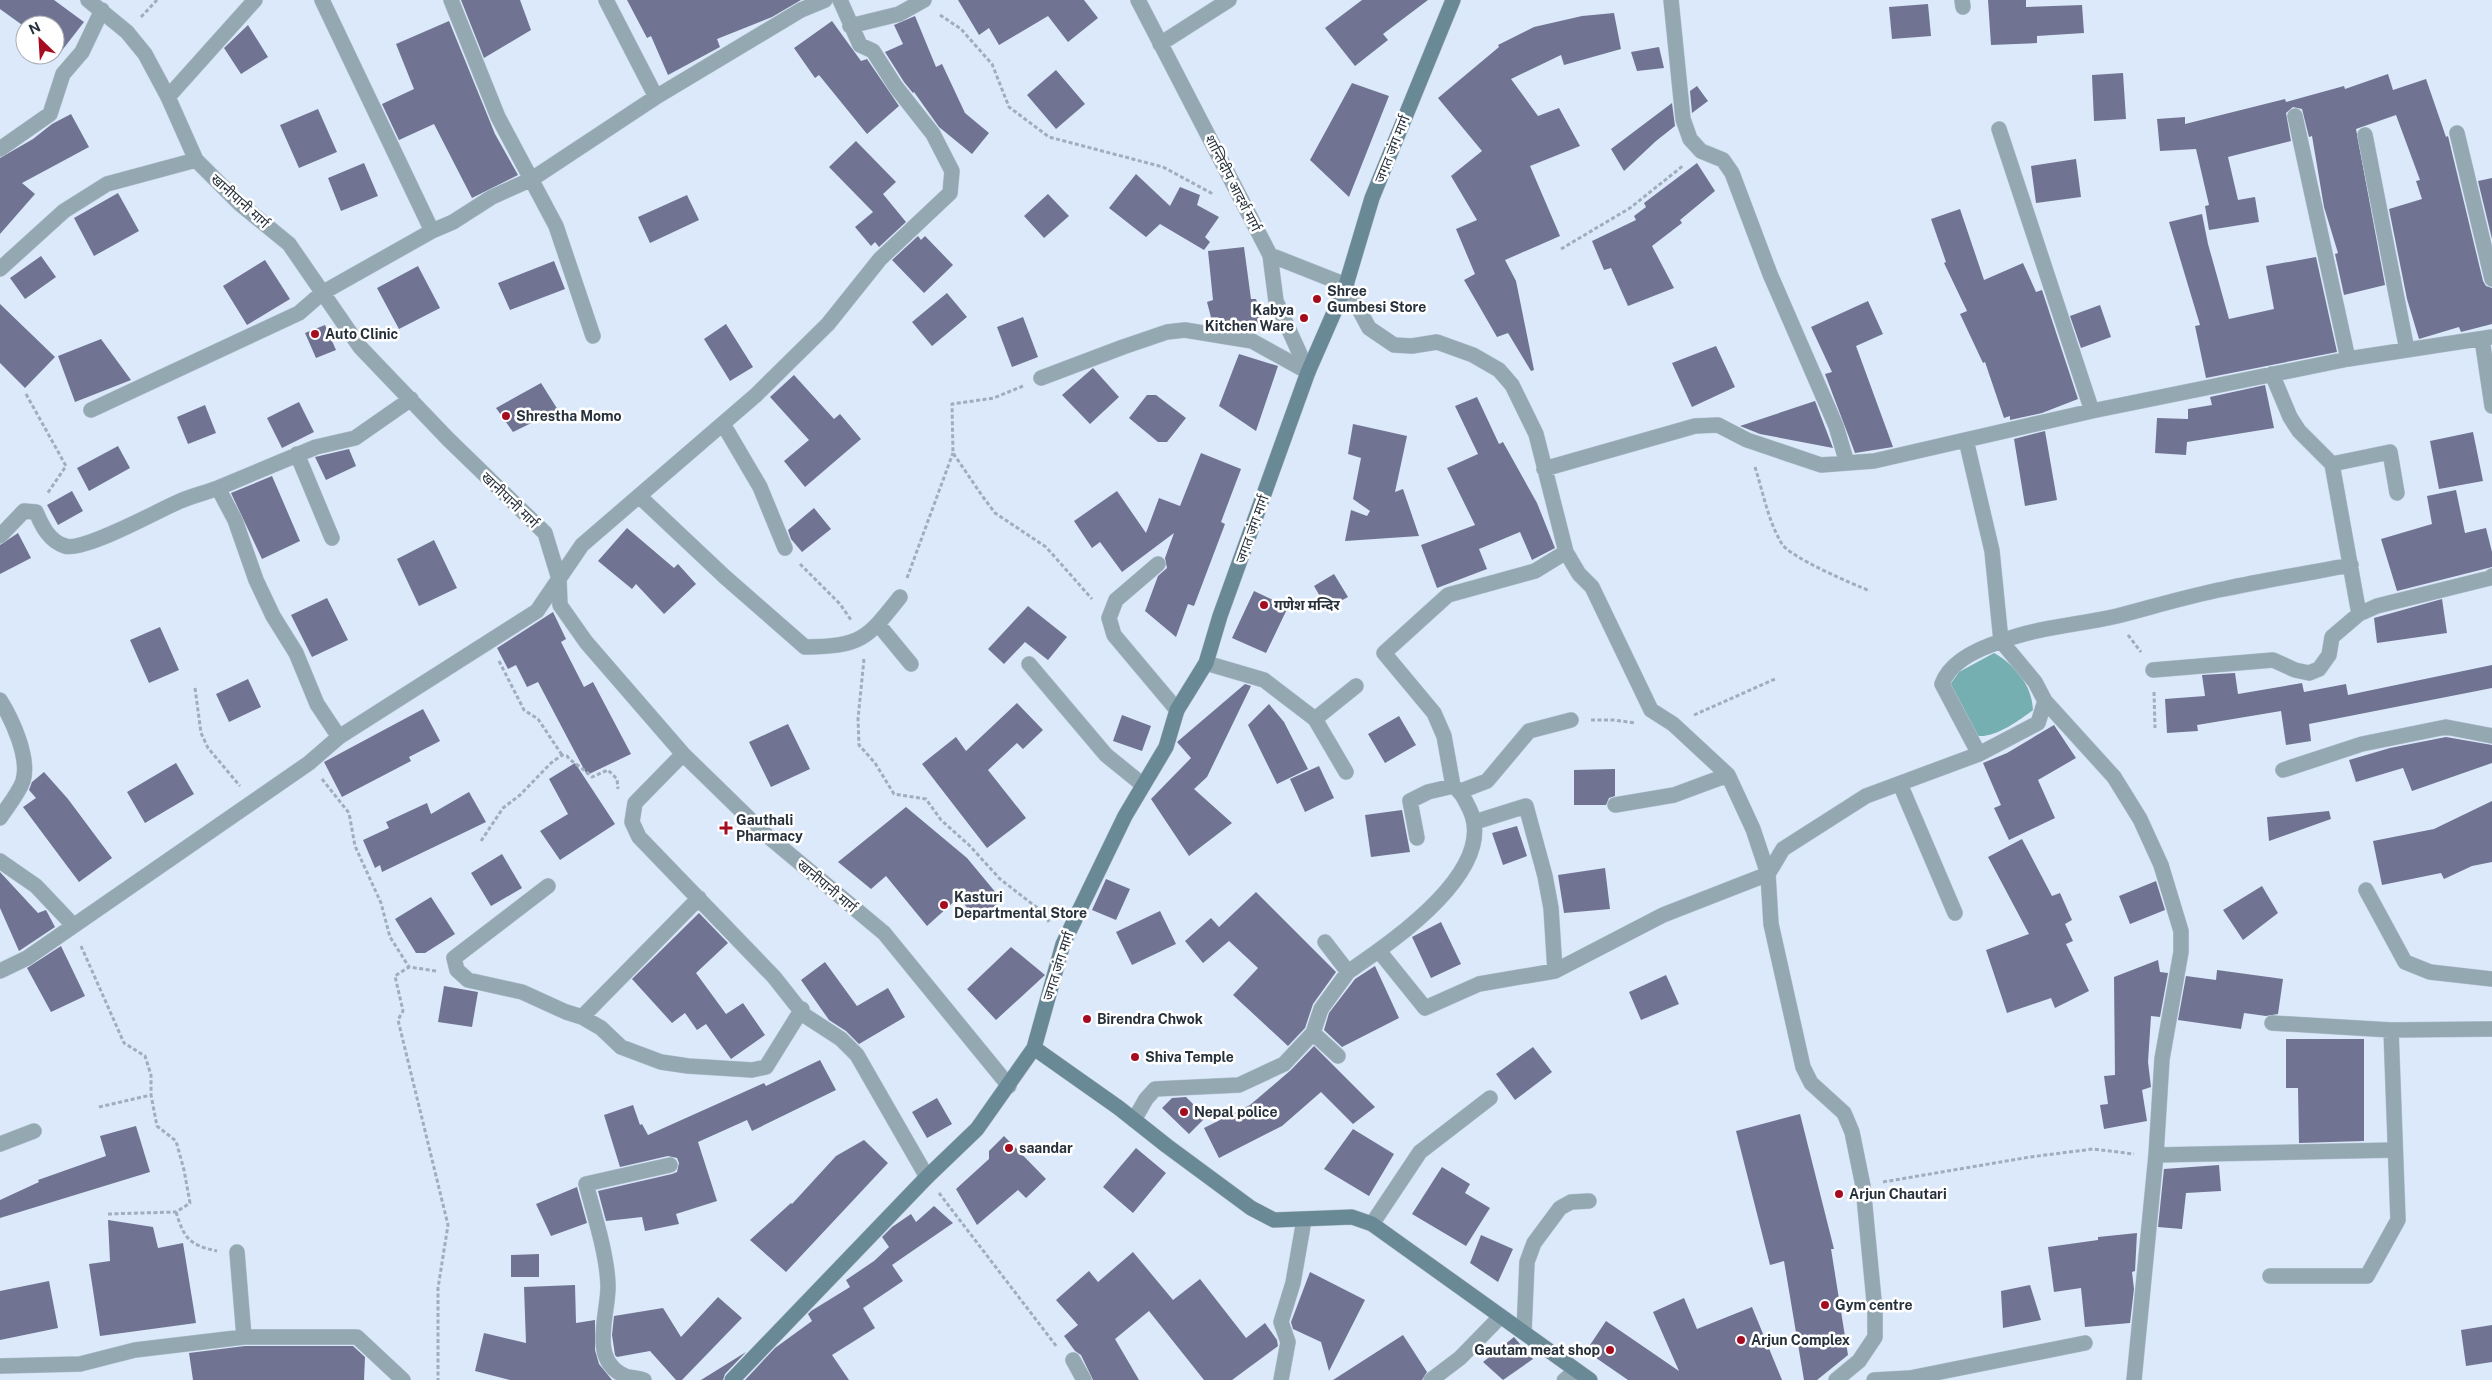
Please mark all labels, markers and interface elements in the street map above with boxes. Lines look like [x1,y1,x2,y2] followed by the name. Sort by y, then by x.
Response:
[15,15,65,65] north arrow
[26,19,43,38] text: N
[1371,112,1413,185] street label: जगत जंग मार्ग
[1202,132,1265,235] street label: शान्तिदीप आदर्श मार्ग
[208,171,273,232] street label: खानीपानी मार्ग
[1327,283,1426,315] place label: Shree Gumbesi Store
[1311,293,1323,305] marker: Shree Gumbesi Store
[1205,302,1294,334] place label: Kabya Kitchen Ware
[1298,312,1310,324] marker: Kabya Kitchen Ware
[325,326,399,342] place label: Auto Clinic
[309,328,321,340] marker: Auto Clinic
[516,408,622,424] place label: Shrestha Momo
[500,410,512,422] marker: Shrestha Momo
[478,469,543,532] street label: खानीपानी मार्ग
[1232,492,1272,565] street label: जगत जंग मार्ग
[1274,596,1340,613] place label: गणेश मन्दिर
[1258,599,1270,611] marker: गणेश मन्दिर
[736,812,803,844] place label: Gauthali Pharmacy
[720,822,732,834] marker: Gauthali Pharmacy
[794,856,861,916] street label: खानीपानी मार्ग
[954,889,1087,921] place label: Kasturi Departmental Store
[938,899,950,911] marker: Kasturi Departmental Store
[1039,929,1077,1002] street label: जगत जंग मार्ग
[1097,1011,1203,1027] place label: Birendra Chwok
[1081,1013,1093,1025] marker: Birendra Chwok
[1145,1049,1234,1065] place label: Shiva Temple
[1129,1051,1141,1063] marker: Shiva Temple
[1194,1104,1278,1120] place label: Nepal police
[1178,1106,1190,1118] marker: Nepal police
[1019,1140,1073,1156] place label: saandar
[1003,1142,1015,1154] marker: saandar
[1849,1186,1947,1202] place label: Arjun Chautari
[1833,1188,1845,1200] marker: Arjun Chautari
[1835,1297,1913,1313] place label: Gym centre
[1819,1299,1831,1311] marker: Gym centre
[1751,1332,1850,1348] place label: Arjun Complex
[1735,1334,1747,1346] marker: Arjun Complex
[1474,1342,1600,1358] place label: Gautam meat shop
[1604,1344,1616,1356] marker: Gautam meat shop

